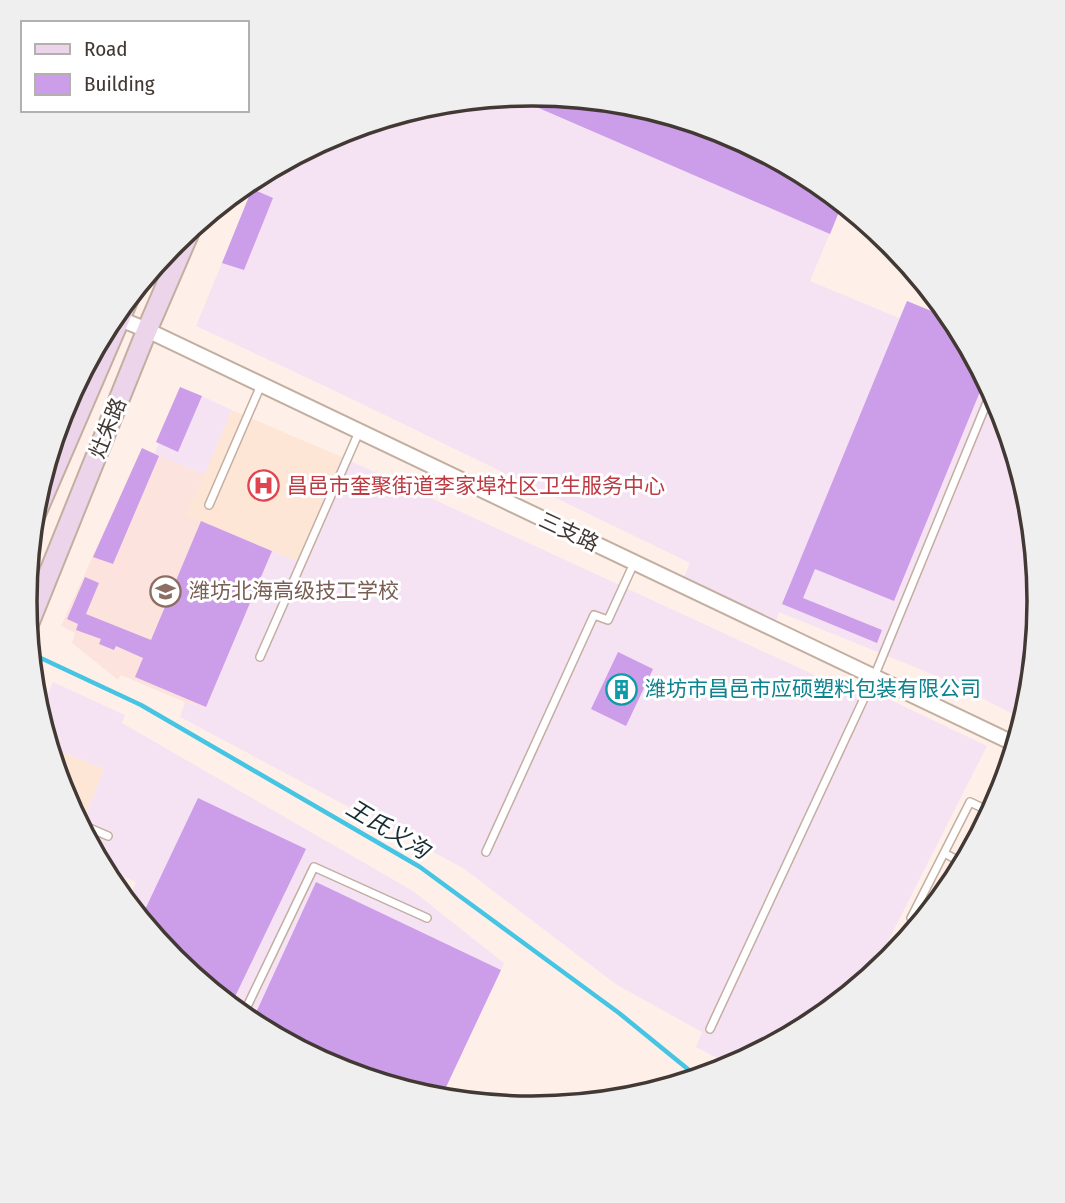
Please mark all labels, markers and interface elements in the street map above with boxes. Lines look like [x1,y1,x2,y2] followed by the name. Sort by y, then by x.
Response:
[21,21,248,112] legend
[84,36,128,62] text: Road
[84,71,155,97] text: Building
[84,394,132,462] street label: 灶朱路
[247,469,281,503] hospital icon: 昌邑市奎聚街道李家埠社区卫生服务中心
[287,473,665,499] place label: 昌邑市奎聚街道李家埠社区卫生服务中心
[535,507,603,557] street label: 三支路
[149,574,183,608] school or university icon: 潍坊北海高级技工学校
[189,578,399,604] place label: 潍坊北海高级技工学校
[605,672,639,706] building icon: 潍坊市昌邑市应硕塑料包装有限公司
[645,676,981,702] place label: 潍坊市昌邑市应硕塑料包装有限公司
[341,793,437,866] water label: 王氏义沟

